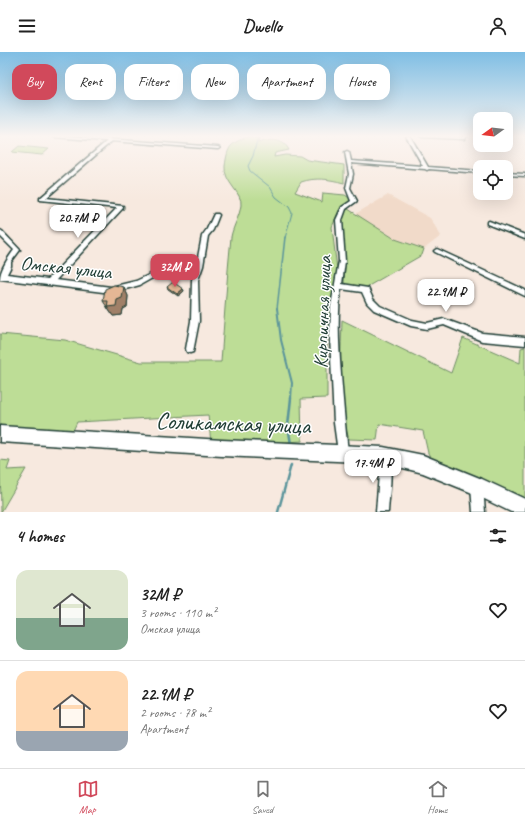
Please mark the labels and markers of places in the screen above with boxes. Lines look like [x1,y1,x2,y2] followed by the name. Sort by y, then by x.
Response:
[41,205,115,239] pin: 20.7M ₽
[147,254,203,288] pin: 32M ₽
[409,279,483,313] pin: 22.9M ₽
[336,450,410,484] pin: 17.4M ₽

